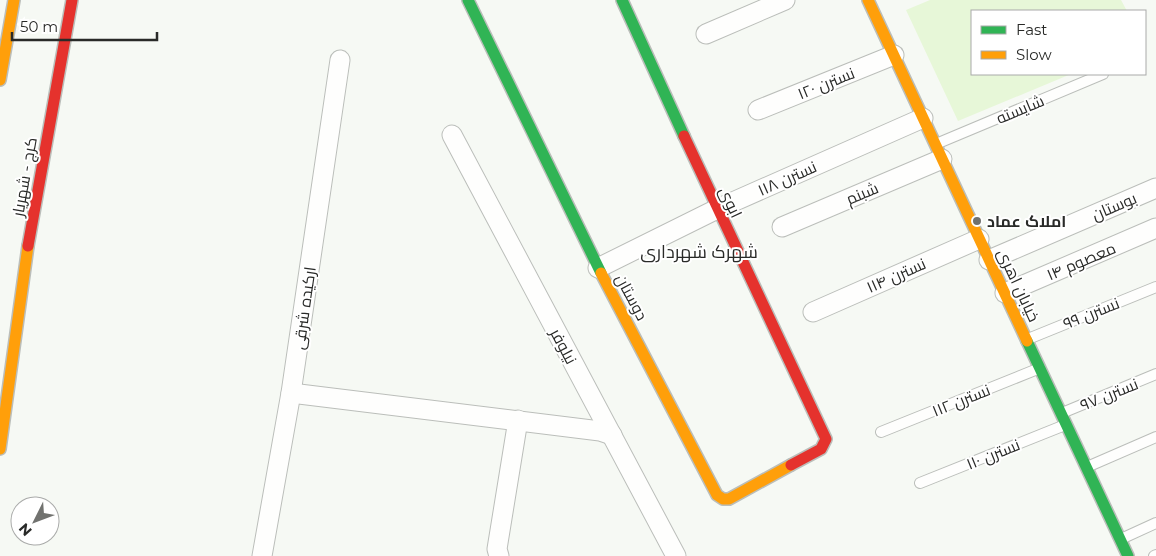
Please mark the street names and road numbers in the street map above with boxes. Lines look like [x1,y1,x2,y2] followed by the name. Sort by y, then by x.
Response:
[795,63,858,104] street label: نسترن ۱۲۰
[993,91,1047,128] street label: شایسته
[8,136,43,220] street label: کرج - شهریار
[755,157,820,201] street label: نسترن ۱۱۸
[843,178,882,211] street label: شبنم
[714,184,746,221] street label: ابوی
[1089,189,1140,225] street label: بوستان
[1044,238,1119,286] street label: ۱۴ معصوم
[992,246,1044,325] street label: خیابان اهری
[864,254,929,298] street label: نسترن ۱۱۴
[289,265,321,351] street label: ارکیده شرقی
[611,271,652,324] street label: دوستان
[1060,294,1122,334] street label: نسترن ۹۹
[546,324,581,367] street label: نیلوفر
[1077,374,1141,416] street label: نسترن ۹۷
[929,380,993,422] street label: نسترن ۱۱۲
[964,435,1023,475] street label: نسترن ۱۱۰

